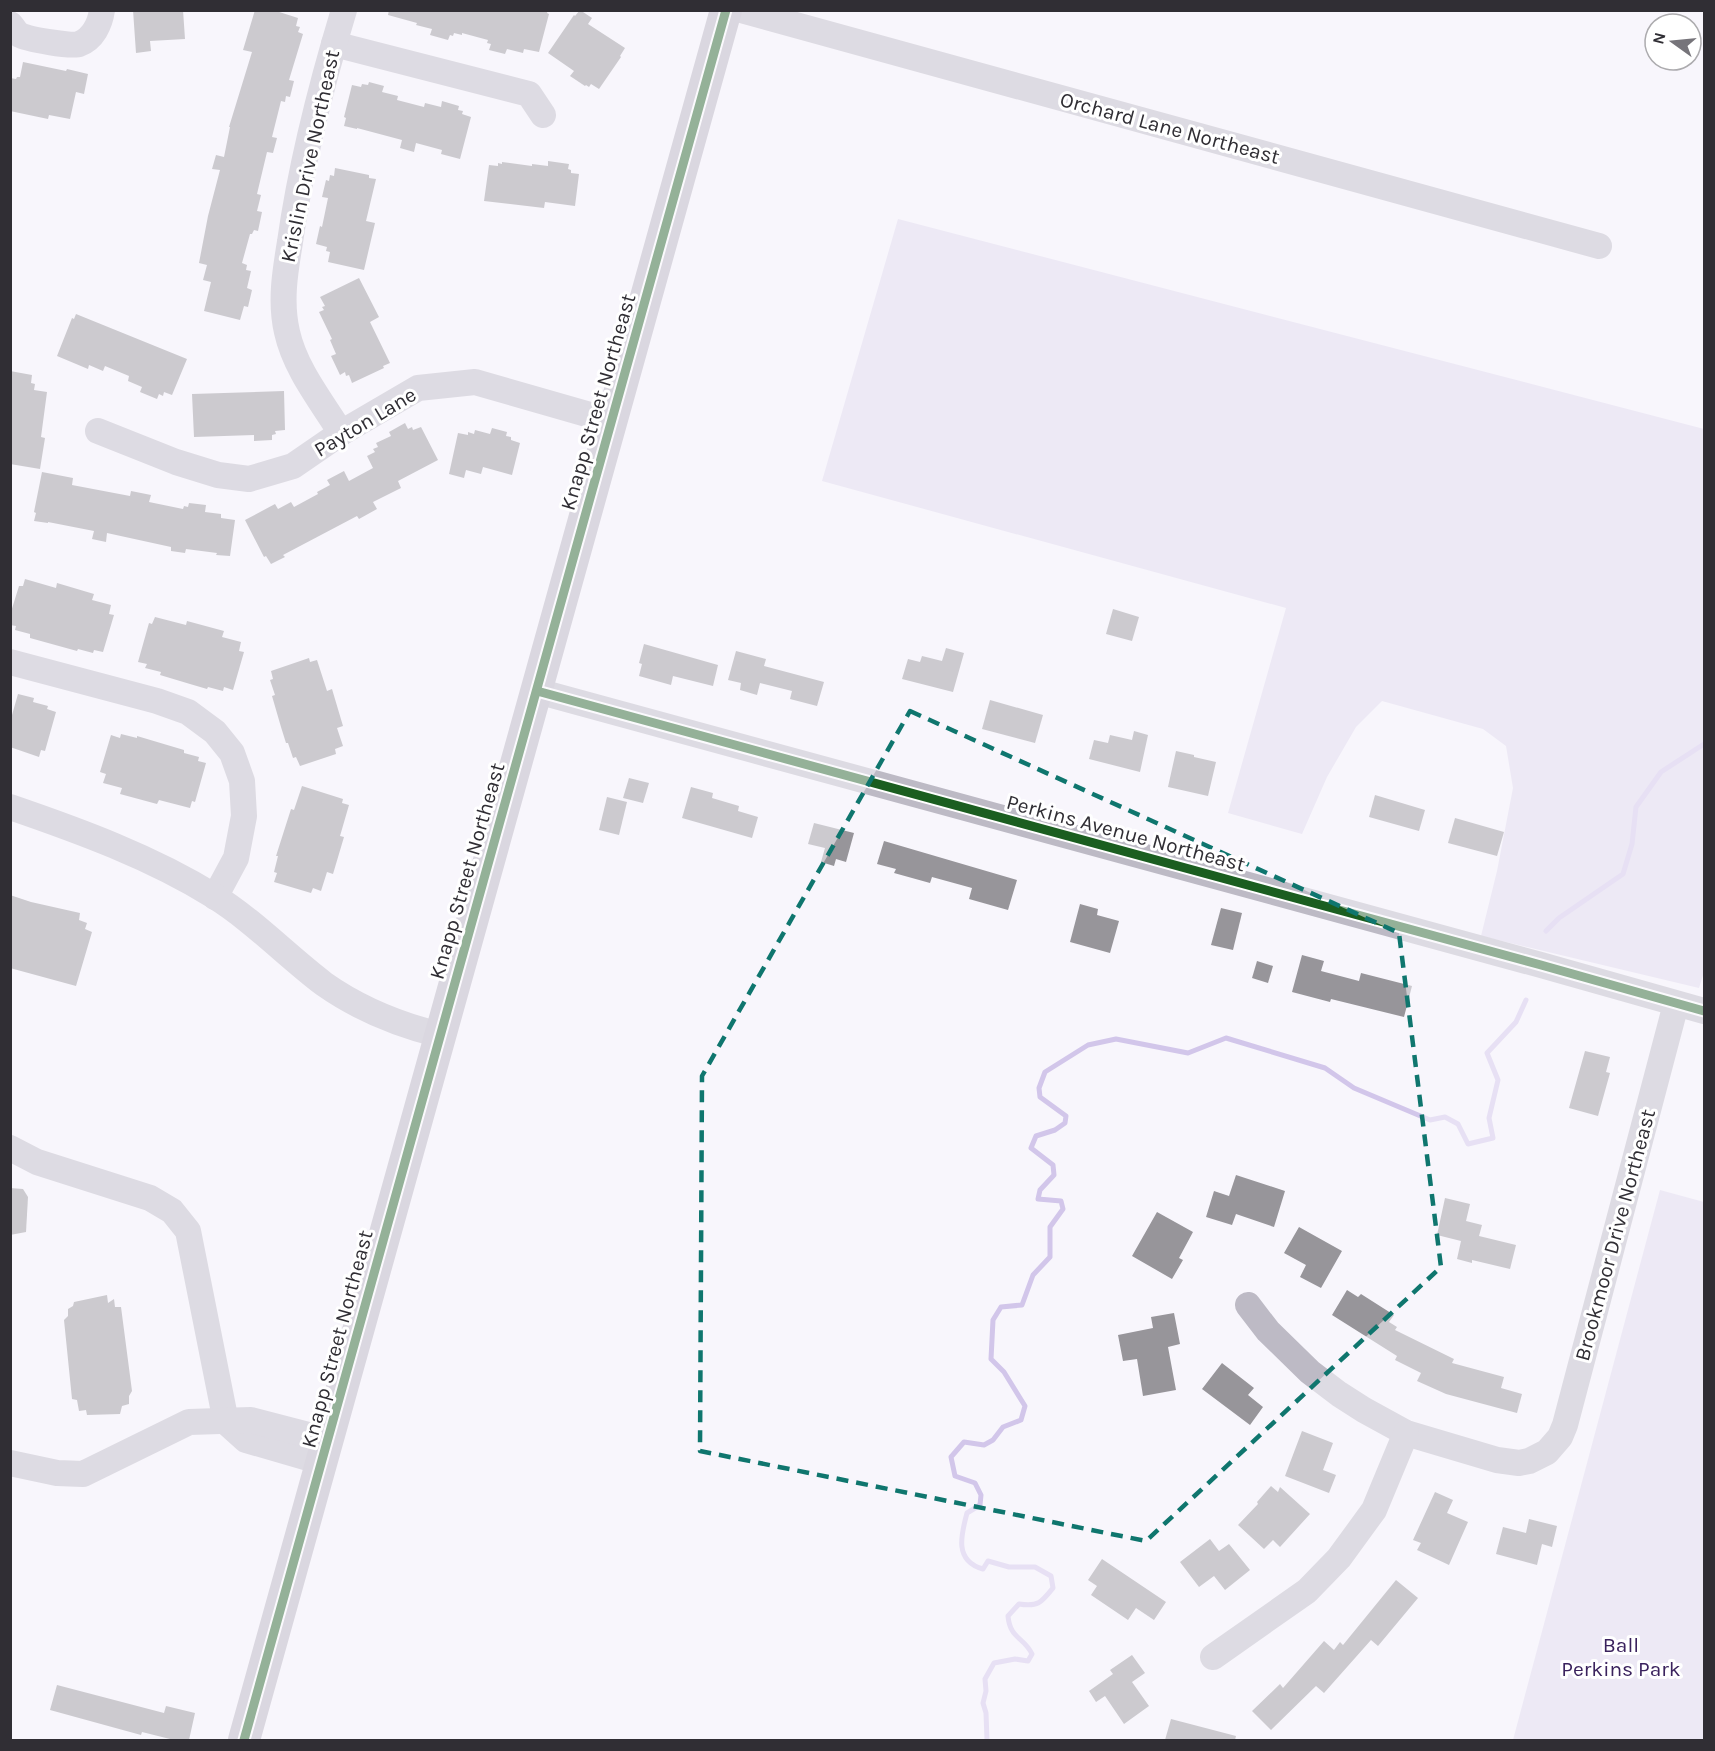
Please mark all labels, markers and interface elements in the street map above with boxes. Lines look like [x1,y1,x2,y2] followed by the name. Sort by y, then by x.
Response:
[1643,12,1703,72] north arrow
[1648,30,1670,46] text: N
[276,47,344,265] street label: Krislin Drive Northeast
[1058,87,1283,169] street label: Orchard Lane Northeast
[556,291,640,513] street label: Knapp Street Northeast
[310,382,420,462] street label: Payton Lane
[425,760,509,982] street label: Knapp Street Northeast
[1004,790,1248,876] street label: Perkins Avenue Northeast
[1570,1106,1660,1364] street label: Brookmoor Drive Northeast
[296,1227,378,1451] street label: Knapp Street Northeast
[1561,1633,1681,1681] park label: Ball Perkins Park

